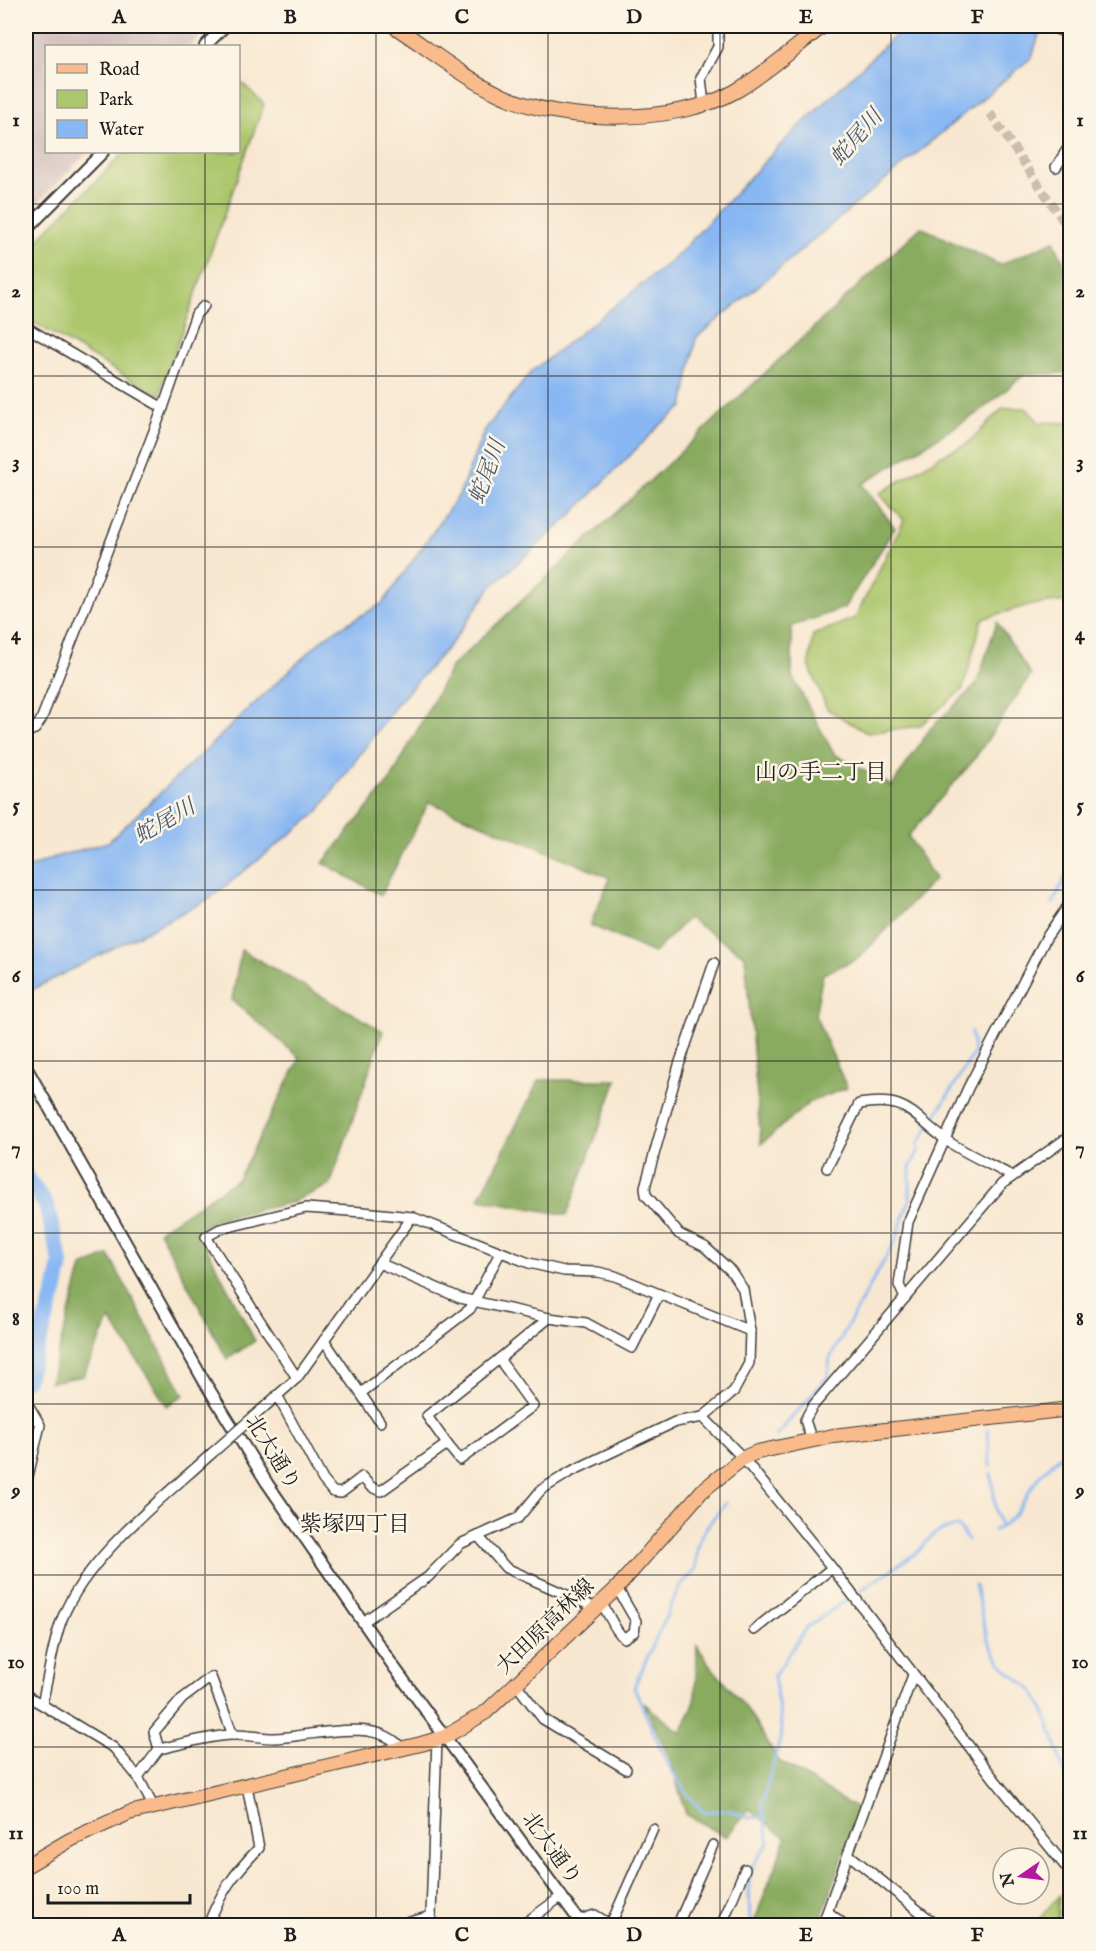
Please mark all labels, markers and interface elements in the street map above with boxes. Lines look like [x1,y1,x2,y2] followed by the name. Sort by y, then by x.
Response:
[111,5,127,30] text: A
[283,5,297,30] text: B
[455,5,469,30] text: C
[626,5,642,30] text: D
[799,5,813,30] text: E
[971,5,984,30] text: F
[45,45,240,153] legend
[99,59,140,82] text: Road
[99,89,134,112] text: Park
[825,102,891,172] water label: 蛇尾川
[12,108,20,133] text: 1
[1076,108,1084,133] text: 1
[99,119,144,142] text: Water
[11,279,21,304] text: 2
[1075,279,1085,304] text: 2
[464,434,513,508] water label: 蛇尾川
[12,450,20,475] text: 3
[1076,450,1084,475] text: 3
[11,622,22,647] text: 4
[1075,622,1086,647] text: 4
[755,759,887,787] district label: 山の手二丁目
[129,792,202,851] water label: 蛇尾川
[12,793,20,818] text: 5
[1076,793,1084,818] text: 5
[12,964,22,989] text: 6
[1076,964,1086,989] text: 6
[11,1136,21,1161] text: 7
[1075,1136,1085,1161] text: 7
[12,1307,20,1332] text: 8
[1076,1307,1084,1332] text: 8
[238,1410,306,1496] street label: 北大通り
[11,1478,21,1503] text: 9
[1075,1478,1085,1503] text: 9
[300,1511,410,1539] district label: 紫塚四丁目
[491,1574,601,1680] street label: 大田原高林線
[7,1650,25,1675] text: 10
[1071,1650,1089,1675] text: 10
[515,1807,587,1891] street label: 北大通り
[9,1821,23,1846] text: 11
[1073,1821,1087,1846] text: 11
[991,1846,1051,1906] north arrow
[48,1867,190,1905] scale bar
[997,1870,1020,1889] text: N
[57,1878,99,1901] text: 100 m
[111,1923,127,1948] text: A
[283,1923,297,1948] text: B
[455,1923,469,1948] text: C
[626,1923,642,1948] text: D
[799,1923,813,1948] text: E
[971,1923,984,1948] text: F

